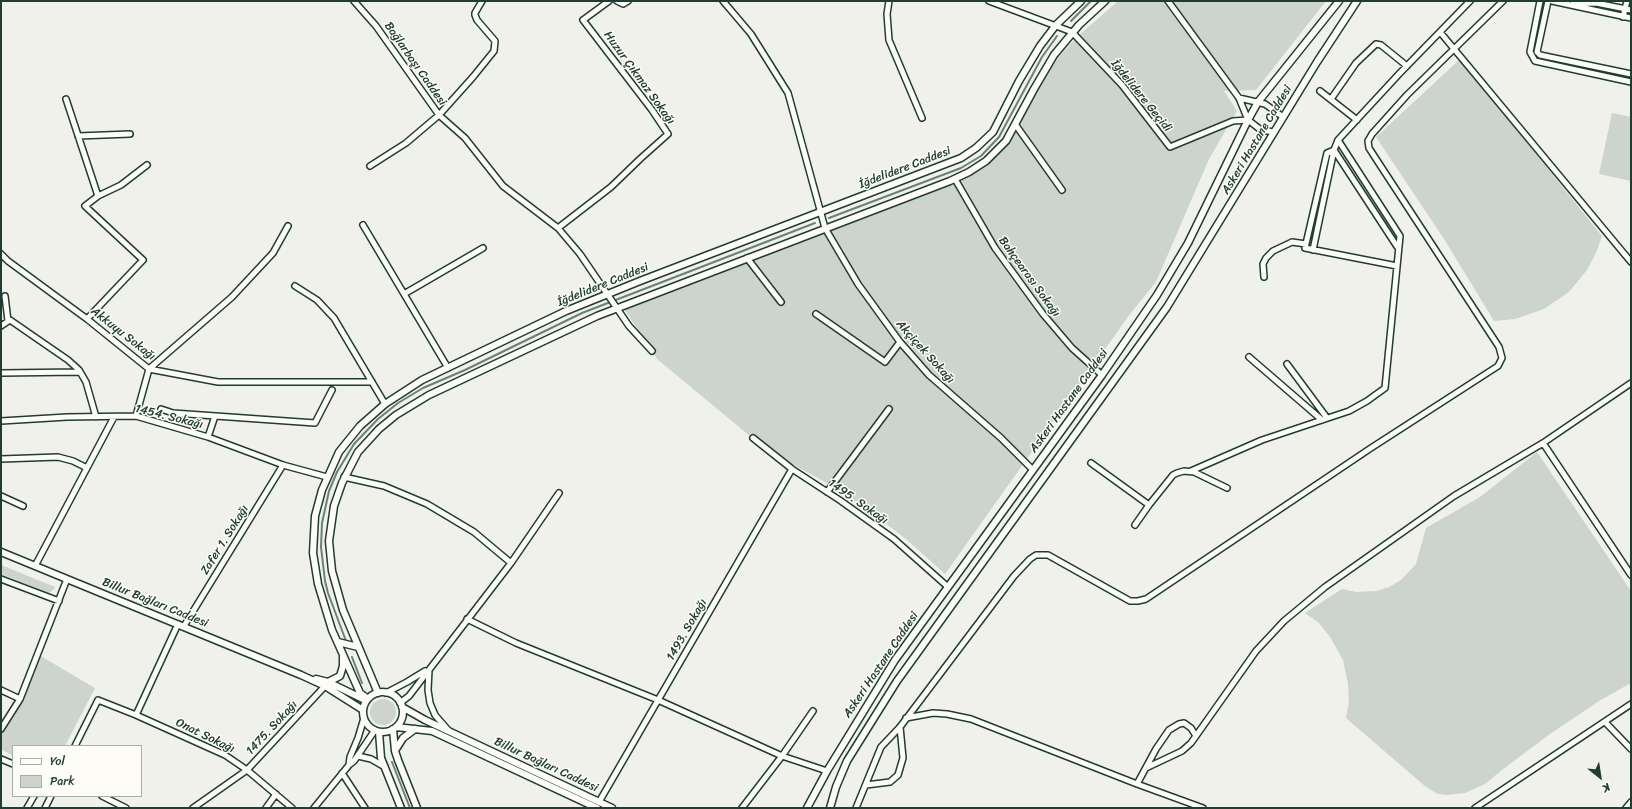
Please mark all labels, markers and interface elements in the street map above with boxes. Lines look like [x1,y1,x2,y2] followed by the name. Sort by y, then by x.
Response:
[381,19,449,109] street label: Bağlarbaşı Caddesi
[600,29,678,127] street label: Huzur Çıkmaz Sokağı
[1107,57,1175,135] street label: İğdelidere Geçidi
[1219,83,1295,197] street label: Askeri Hastane Caddesi
[857,144,953,192] street label: İğdelidere Caddesi
[995,234,1063,320] street label: Bahçearası Sokağı
[555,260,651,310] street label: İğdelidere Caddesi
[88,304,158,364] street label: Akkuyu Sokağı
[893,317,957,387] street label: Akçiçek Sokağı
[1027,346,1111,456] street label: Askeri Hastane Caddesi
[133,402,205,432] street label: 1454. Sokağı
[825,476,891,528] street label: 1495. Sokağı
[198,503,252,577] street label: Zafer 1. Sokağı
[100,575,210,631] street label: Billur Bağları Caddesi
[664,597,710,663] street label: 1493. Sokağı
[840,609,922,721] street label: Askeri Hastane Caddesi
[243,698,301,758] street label: 1475. Sokağı
[173,715,237,757] street label: Onat Sokağı
[492,735,600,795] street label: Billur Bağları Caddesi
[12,745,142,797] legend
[50,750,65,772] text: Yol
[1580,757,1620,797] north arrow
[50,770,75,792] text: Park
[1599,778,1614,798] text: K

